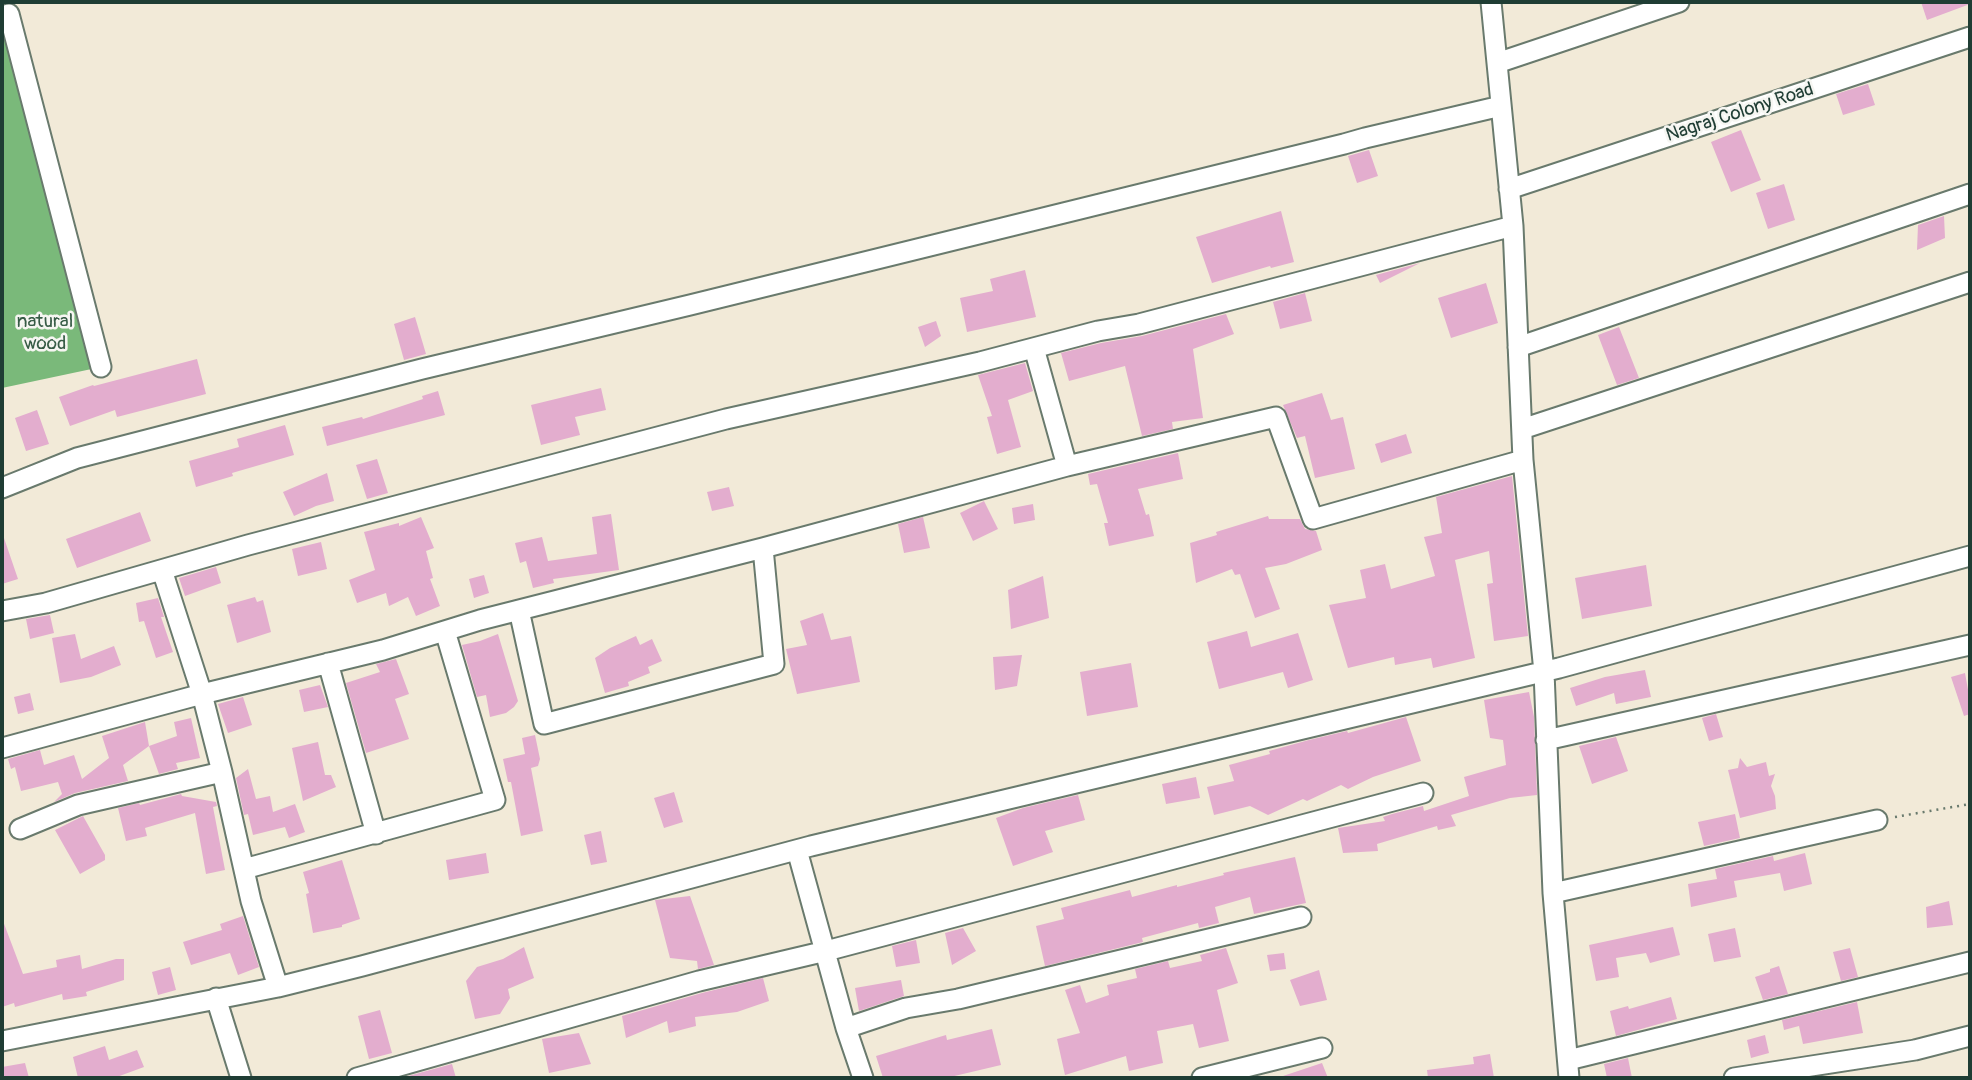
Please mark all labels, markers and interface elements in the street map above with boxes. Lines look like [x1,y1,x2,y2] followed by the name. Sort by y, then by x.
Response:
[1663,78,1817,148] street label: Nagraj Colony Road
[17,311,73,355] park label: natural wood

